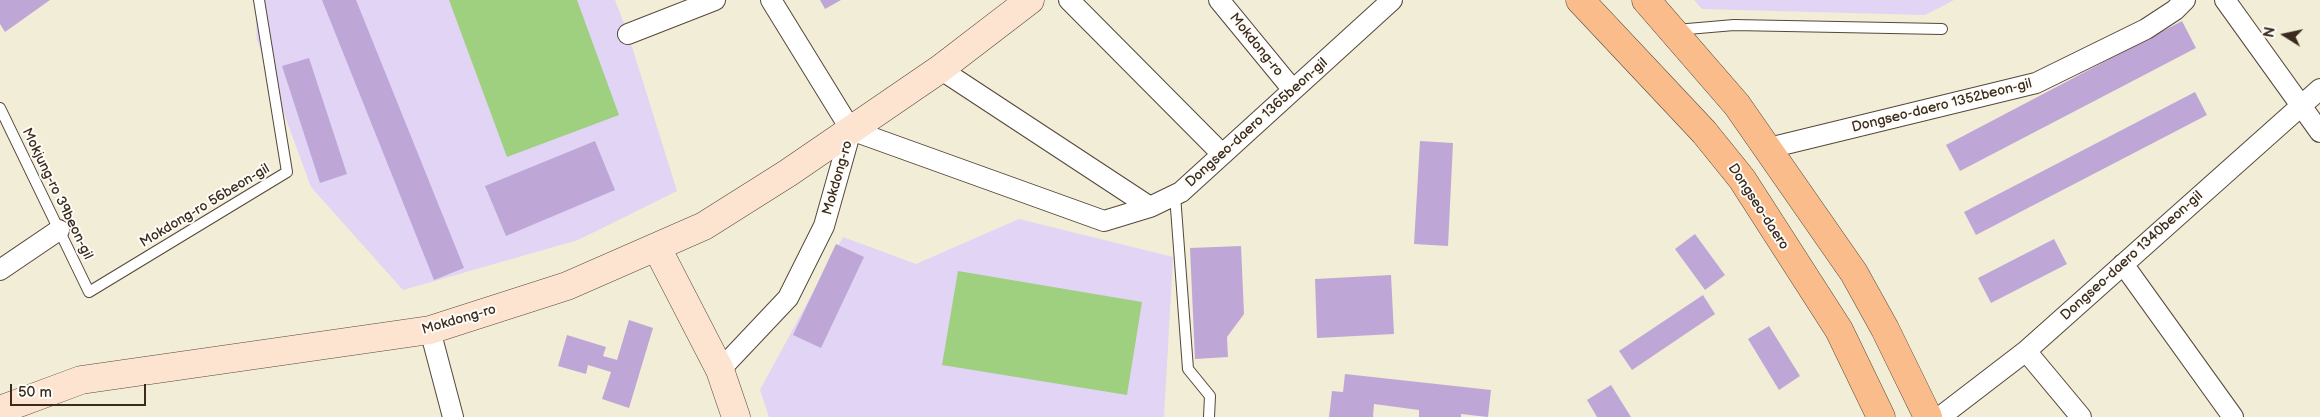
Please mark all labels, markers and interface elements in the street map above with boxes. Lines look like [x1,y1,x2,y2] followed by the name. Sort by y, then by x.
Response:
[1225,10,1287,80] street label: Mokdong-ro
[2260,10,2310,60] north arrow
[2260,26,2279,39] text: N
[1183,55,1331,191] street label: Dongseo-daero 1365beon-gil
[1850,75,2034,137] street label: Dongseo-daero 1352beon-gil
[18,125,96,263] street label: Mokjung-ro 39beon-gil
[819,139,857,217] street label: Mokdong-ro
[137,161,273,251] street label: Mokdong-ro 56beon-gil
[1724,161,1792,253] street label: Dongseo-daero
[2057,188,2207,324] street label: Dongseo-daero 1340beon-gil
[420,301,498,339] street label: Mokdong-ro
[12,374,149,406] scale bar
[18,383,52,402] text: 50 m

